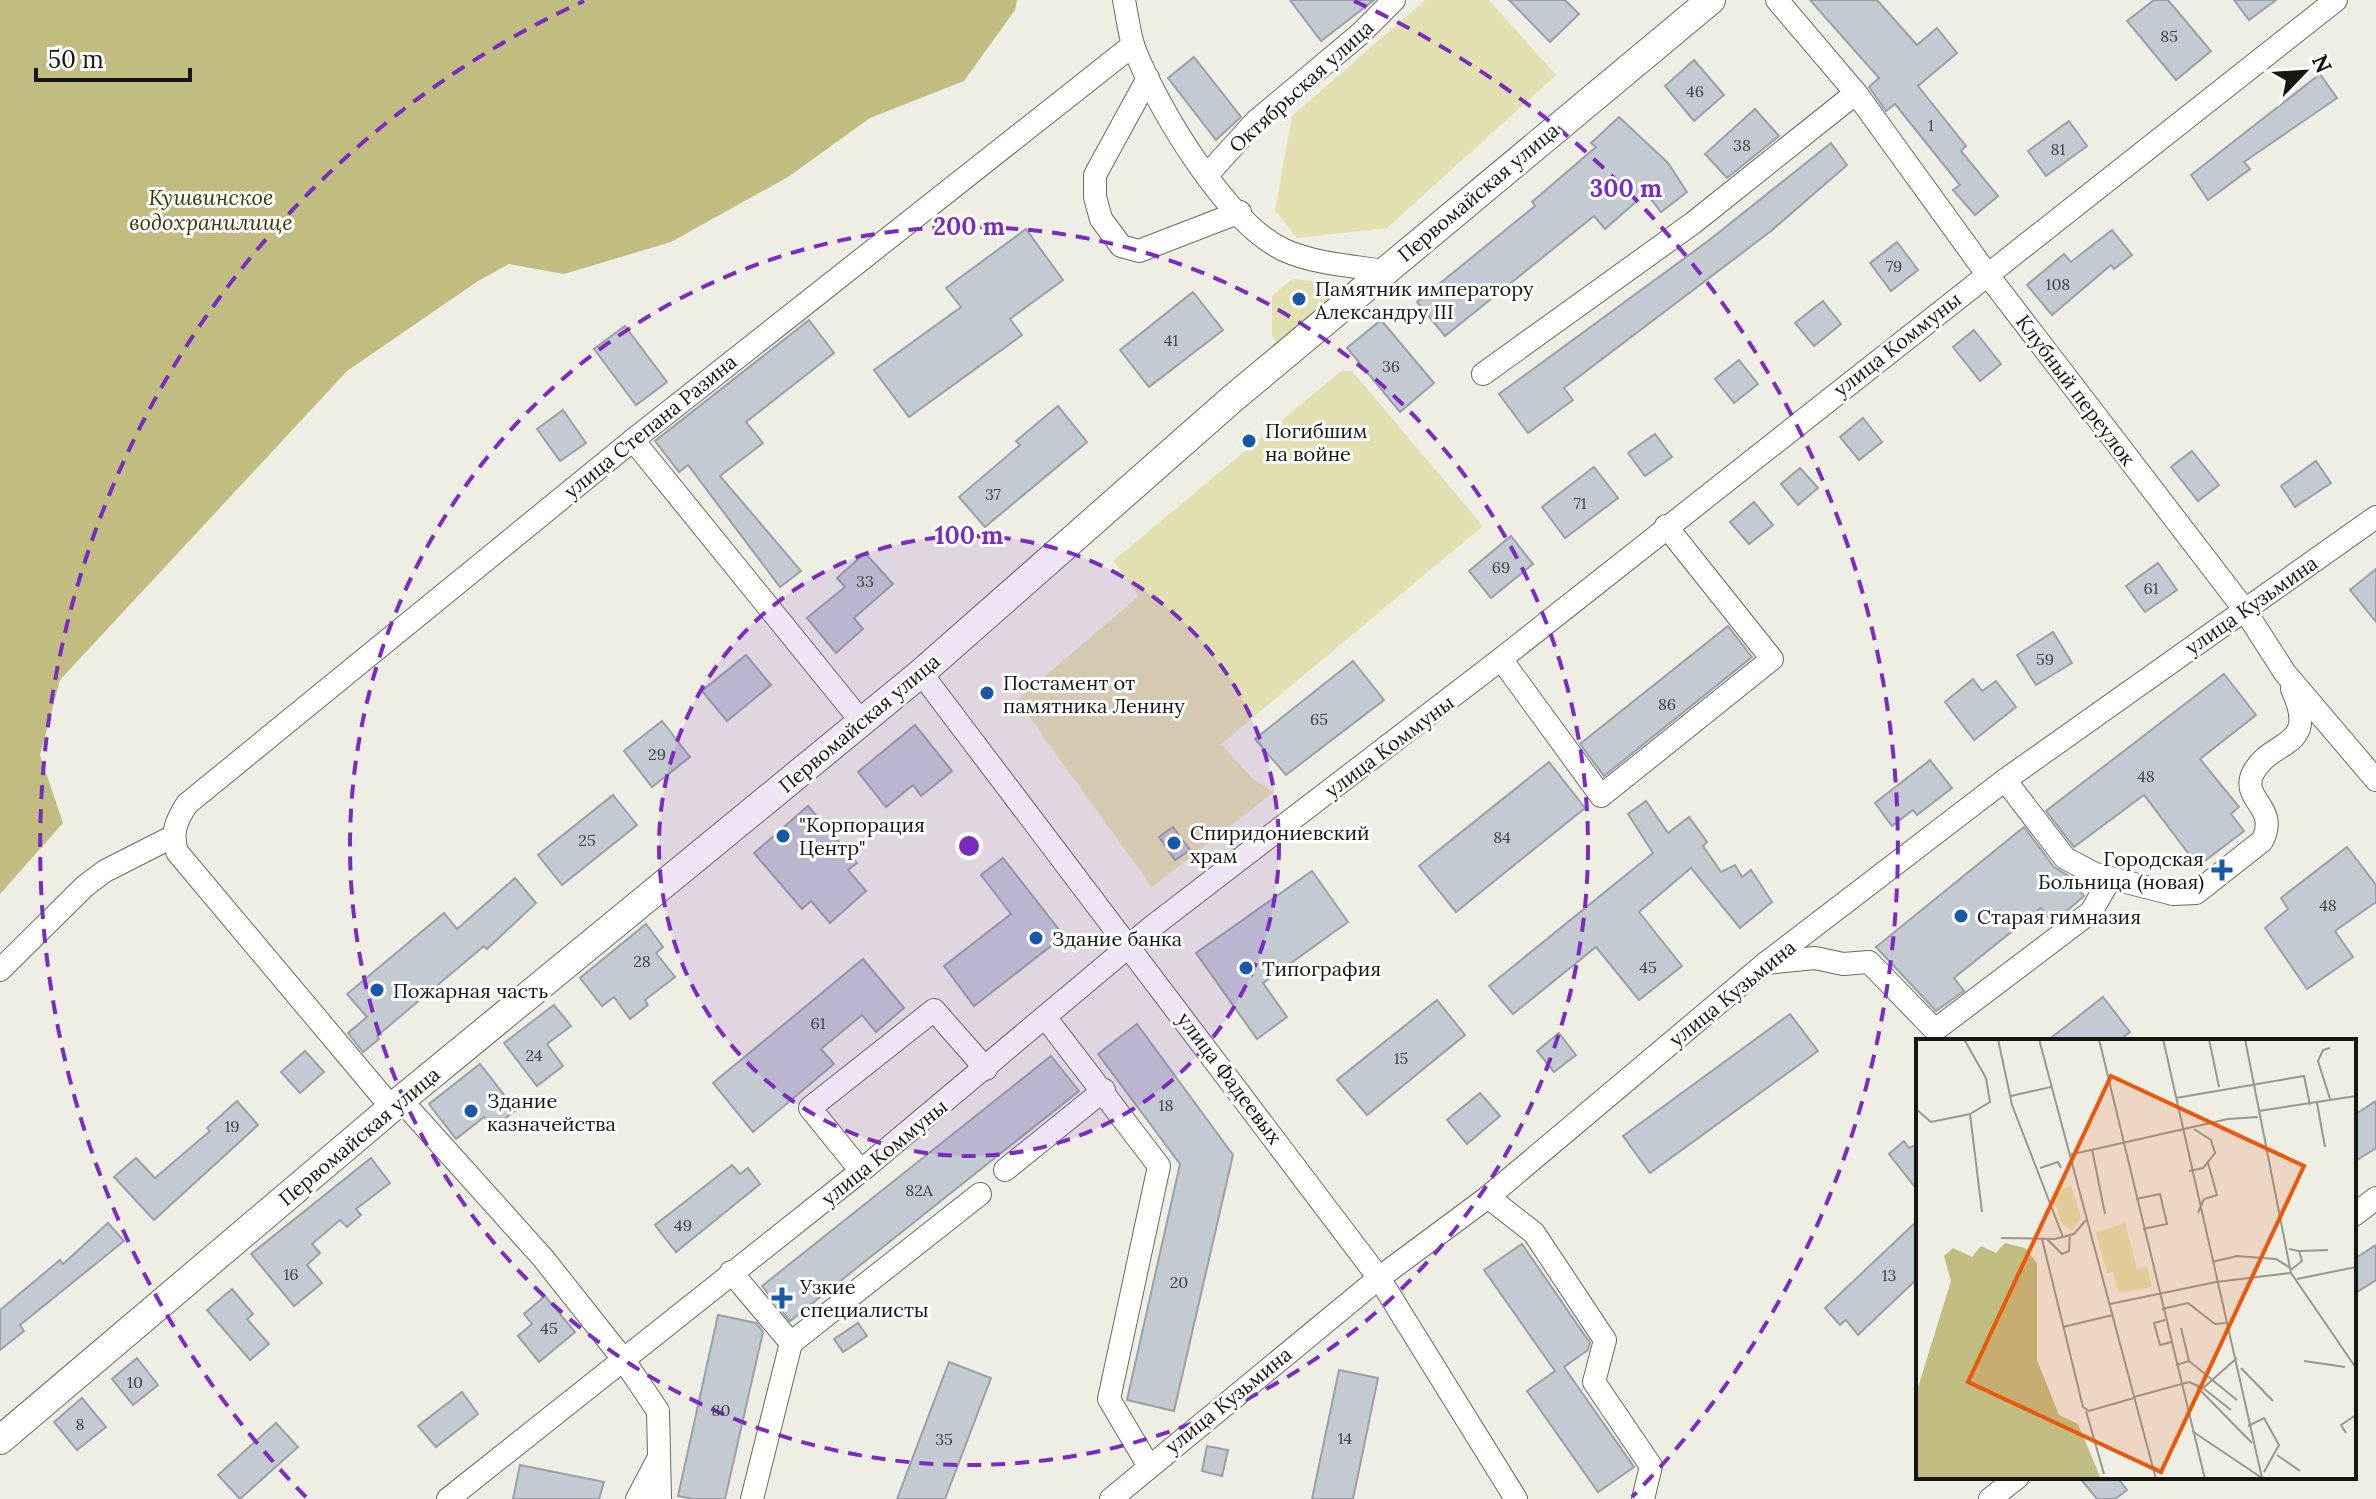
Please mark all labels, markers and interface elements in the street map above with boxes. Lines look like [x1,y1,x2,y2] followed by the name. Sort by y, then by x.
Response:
[1224,15,1378,157] street label: Октябрьская улица
[2160,26,2178,46] house number: 85
[36,32,190,82] scale bar
[2264,32,2344,112] north arrow
[48,44,104,75] text: 50 m
[2306,50,2338,77] text: N
[1686,81,1704,101] house number: 46
[1928,115,1934,135] house number: 1
[1392,117,1564,267] street label: Первомайская улица
[1733,135,1751,155] house number: 38
[2051,139,2066,159] house number: 81
[1590,173,1662,204] text: 300 m
[129,183,293,236] water label: Кушвинское водохранилище
[933,211,1005,242] text: 200 m
[1886,256,1902,276] house number: 79
[2046,274,2070,294] house number: 108
[1314,276,1534,324] place label: Памятник императору Александру III
[1828,286,1966,402] street label: улица Коммуны
[1290,290,1308,308] marker: Памятник императору Александру III
[2011,310,2141,471] street label: Клубный переулок
[1164,330,1178,350] house number: 41
[559,349,741,503] street label: улица Степана Разина
[1382,356,1400,376] house number: 36
[1265,418,1368,466] place label: Погибшим на войне
[1240,432,1258,450] marker: Погибшим на войне
[985,484,1002,504] house number: 37
[1573,493,1587,513] house number: 71
[935,520,1003,551] text: 100 m
[2180,550,2322,660] street label: улица Кузьмина
[1492,557,1510,577] house number: 69
[856,571,874,591] house number: 33
[2143,578,2159,598] house number: 61
[773,648,945,798] street label: Первомайская улица
[2036,649,2054,669] house number: 59
[1003,670,1185,718] place label: Постамент от памятника Ленину
[978,684,996,702] marker: Постамент от памятника Ленину
[1320,689,1458,803] street label: улица Коммуны
[1658,694,1676,714] house number: 86
[1310,709,1328,729] house number: 65
[648,744,666,764] house number: 29
[2137,766,2155,786] house number: 48
[799,812,925,860] place label: "Корпорация Центр"
[1190,820,1370,868] place label: Спиридониевский храм
[774,827,792,845] marker: "Корпорация Центр"
[1493,827,1511,847] house number: 84
[578,830,596,850] house number: 25
[955,832,983,860] centre of rings
[1165,834,1183,852] marker: Спиридониевский храм
[2038,846,2204,895] place label: Городская Больница (новая)
[2211,859,2233,881] marker: Городская Больница (новая)
[2319,895,2337,915] house number: 48
[1977,904,2141,929] place label: Старая гимназия
[1952,907,1970,925] marker: Старая гимназия
[1052,926,1182,951] place label: Здание банка
[1027,929,1045,947] marker: Здание банка
[1664,934,1800,1052] street label: улица Кузьмина
[633,951,651,971] house number: 28
[1262,956,1381,981] place label: Типография
[1639,957,1657,977] house number: 45
[1237,959,1255,977] marker: Типография
[393,978,548,1003] place label: Пожарная часть
[368,981,386,999] marker: Пожарная часть
[1172,1007,1288,1149] street label: улица Фадеевых
[810,1013,826,1033] house number: 61
[1916,1039,2356,1479] inset map
[526,1045,543,1065] house number: 24
[1394,1048,1408,1068] house number: 15
[273,1061,445,1211] street label: Первомайская улица
[487,1088,616,1136] place label: Здание казначейства
[816,1093,952,1211] street label: улица Коммуны
[1159,1095,1173,1115] house number: 18
[462,1102,480,1120] marker: Здание казначейства
[224,1116,240,1136] house number: 19
[905,1180,934,1200] house number: 82А
[674,1215,692,1235] house number: 49
[283,1264,299,1284] house number: 16
[1882,1265,1896,1285] house number: 13
[1170,1272,1188,1292] house number: 20
[799,1274,929,1322] place label: Узкие специалисты
[771,1287,793,1309] marker: Узкие специалисты
[540,1318,558,1338] house number: 45
[1160,1341,1296,1459] street label: улица Кузьмина
[127,1372,143,1392] house number: 10
[712,1400,731,1420] house number: 80
[76,1414,85,1434] house number: 8
[1338,1428,1353,1448] house number: 14
[935,1429,953,1449] house number: 35

